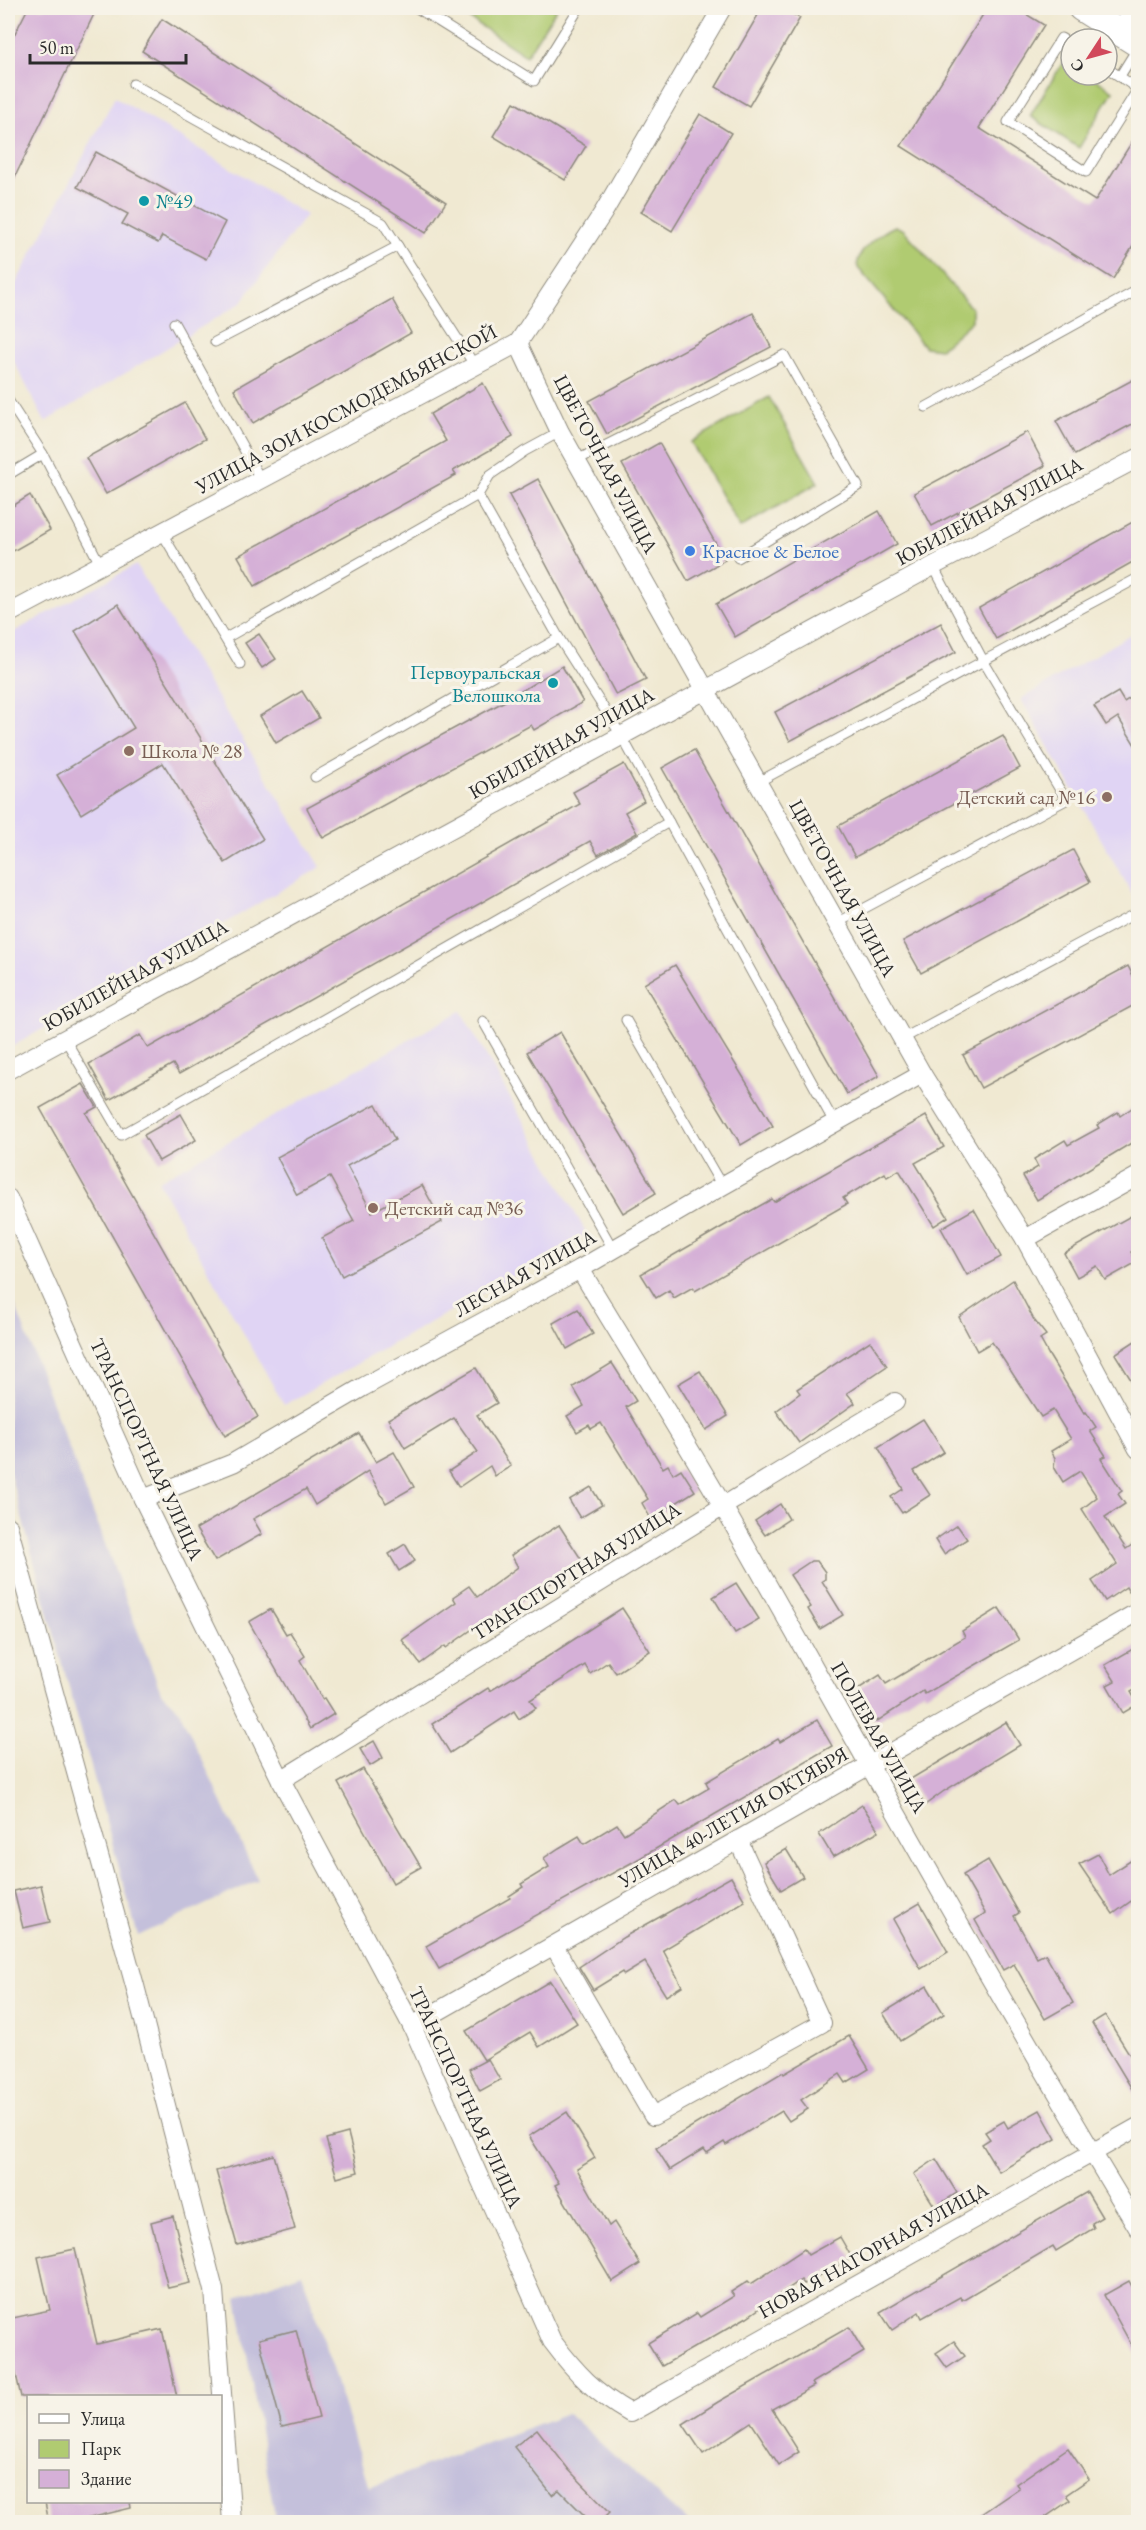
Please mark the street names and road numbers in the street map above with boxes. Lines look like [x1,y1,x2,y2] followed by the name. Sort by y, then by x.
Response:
[190,318,501,500] street label: УЛИЦА ЗОИ КОСМОДЕМЬЯНСКОЙ
[548,370,664,558] street label: ЦВЕТОЧНАЯ УЛИЦА
[891,451,1087,571] street label: ЮБИЛЕЙНАЯ УЛИЦА
[464,681,659,805] street label: ЮБИЛЕЙНАЯ УЛИЦА
[783,795,903,981] street label: ЦВЕТОЧНАЯ УЛИЦА
[38,913,233,1037] street label: ЮБИЛЕЙНАЯ УЛИЦА
[450,1223,601,1323] street label: ЛЕСНАЯ УЛИЦА
[84,1334,210,1564] street label: ТРАНСПОРТНАЯ УЛИЦА
[467,1496,685,1646] street label: ТРАНСПОРТНАЯ УЛИЦА
[825,1657,933,1818] street label: ПОЛЕВАЯ УЛИЦА
[613,1740,853,1894] street label: УЛИЦА 40-ЛЕТИЯ ОКТЯБРЯ
[403,1982,529,2212] street label: ТРАНСПОРТНАЯ УЛИЦА
[753,2176,993,2324] street label: НОВАЯ НАГОРНАЯ УЛИЦА

